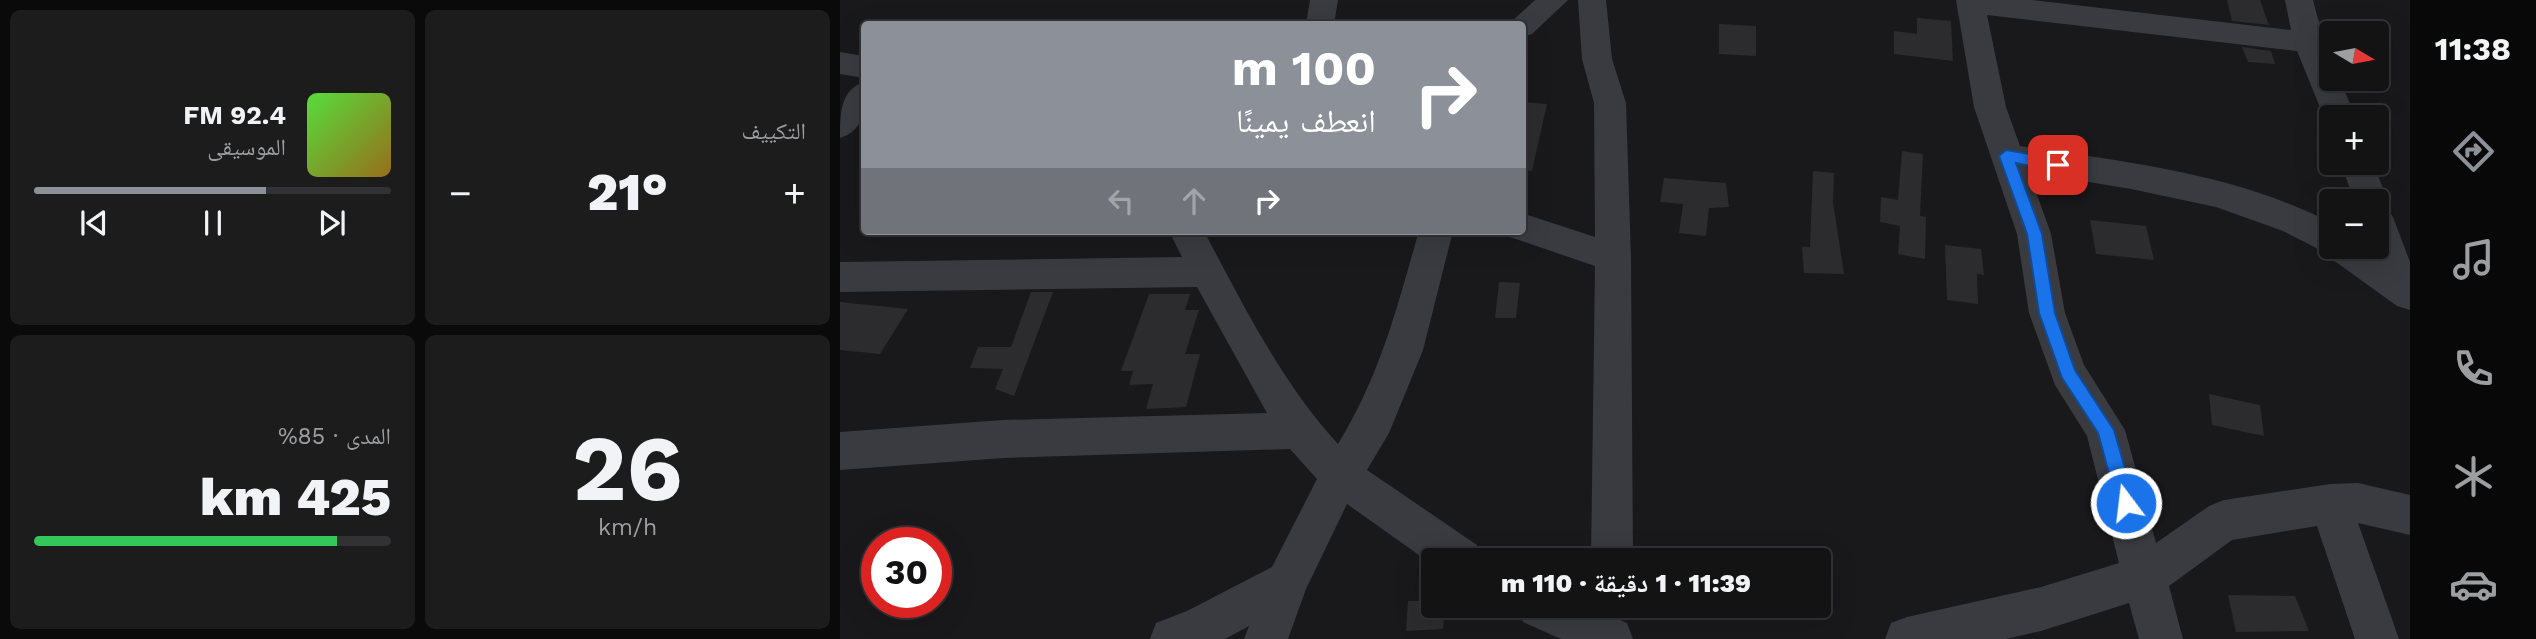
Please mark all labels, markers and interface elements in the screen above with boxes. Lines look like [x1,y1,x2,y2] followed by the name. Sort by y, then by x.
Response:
[2319,21,2389,91] north arrow
[2319,21,2389,259] map controls
[2435,30,2511,68] text: 11:38
[1232,39,1376,97] text: 100 m
[1400,49,1491,140] icon: right
[183,100,286,130] text: 92.4 FM
[1236,102,1376,140] text: انعطف يمينًا
[2319,105,2389,175] button: +
[741,118,806,145] text: التكييف
[2449,127,2498,176] icon: directions
[207,134,286,161] text: الموسيقى
[2028,135,2088,195] pin
[2039,146,2077,184] icon: arrive
[587,162,668,223] text: 21°
[449,171,472,215] text: −
[783,171,806,215] text: +
[1102,182,1140,220] icon: left
[1175,182,1213,220] icon: ahead
[1248,182,1286,220] icon: right
[2319,189,2389,259] button: −
[75,204,113,242] icon: previous
[194,204,232,242] icon: pause
[313,204,351,242] icon: next
[2449,235,2498,284] icon: music
[2449,344,2498,393] icon: phone
[572,415,683,522] text: 26
[278,423,391,450] text: المدى · 85%
[2449,452,2498,501] icon: climate
[2089,466,2163,540] position arrow
[200,467,391,528] text: 425 km
[598,514,657,541] text: km/h
[861,527,952,618] speed limit sign: 30
[2449,560,2498,609] icon: car
[1501,568,1751,598] text: 11:39 · 1 دقيقة · 110 m

